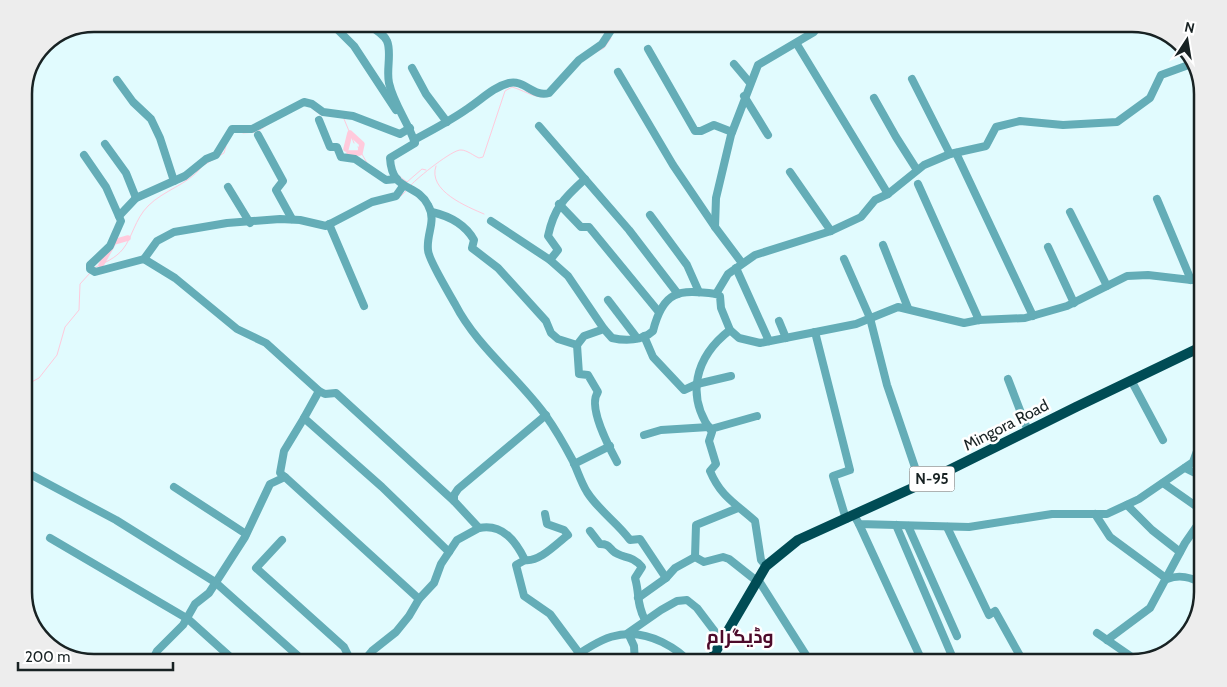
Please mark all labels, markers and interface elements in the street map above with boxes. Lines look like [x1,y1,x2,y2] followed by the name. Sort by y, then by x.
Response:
[1162,15,1212,65] north arrow
[1183,17,1196,37] text: N
[960,395,1052,455] street label: Mingora Road
[910,466,954,492] road number: N-95
[706,625,774,650] district label: وڈیگرام
[18,640,172,672] scale bar
[25,648,70,666] text: 200 m

